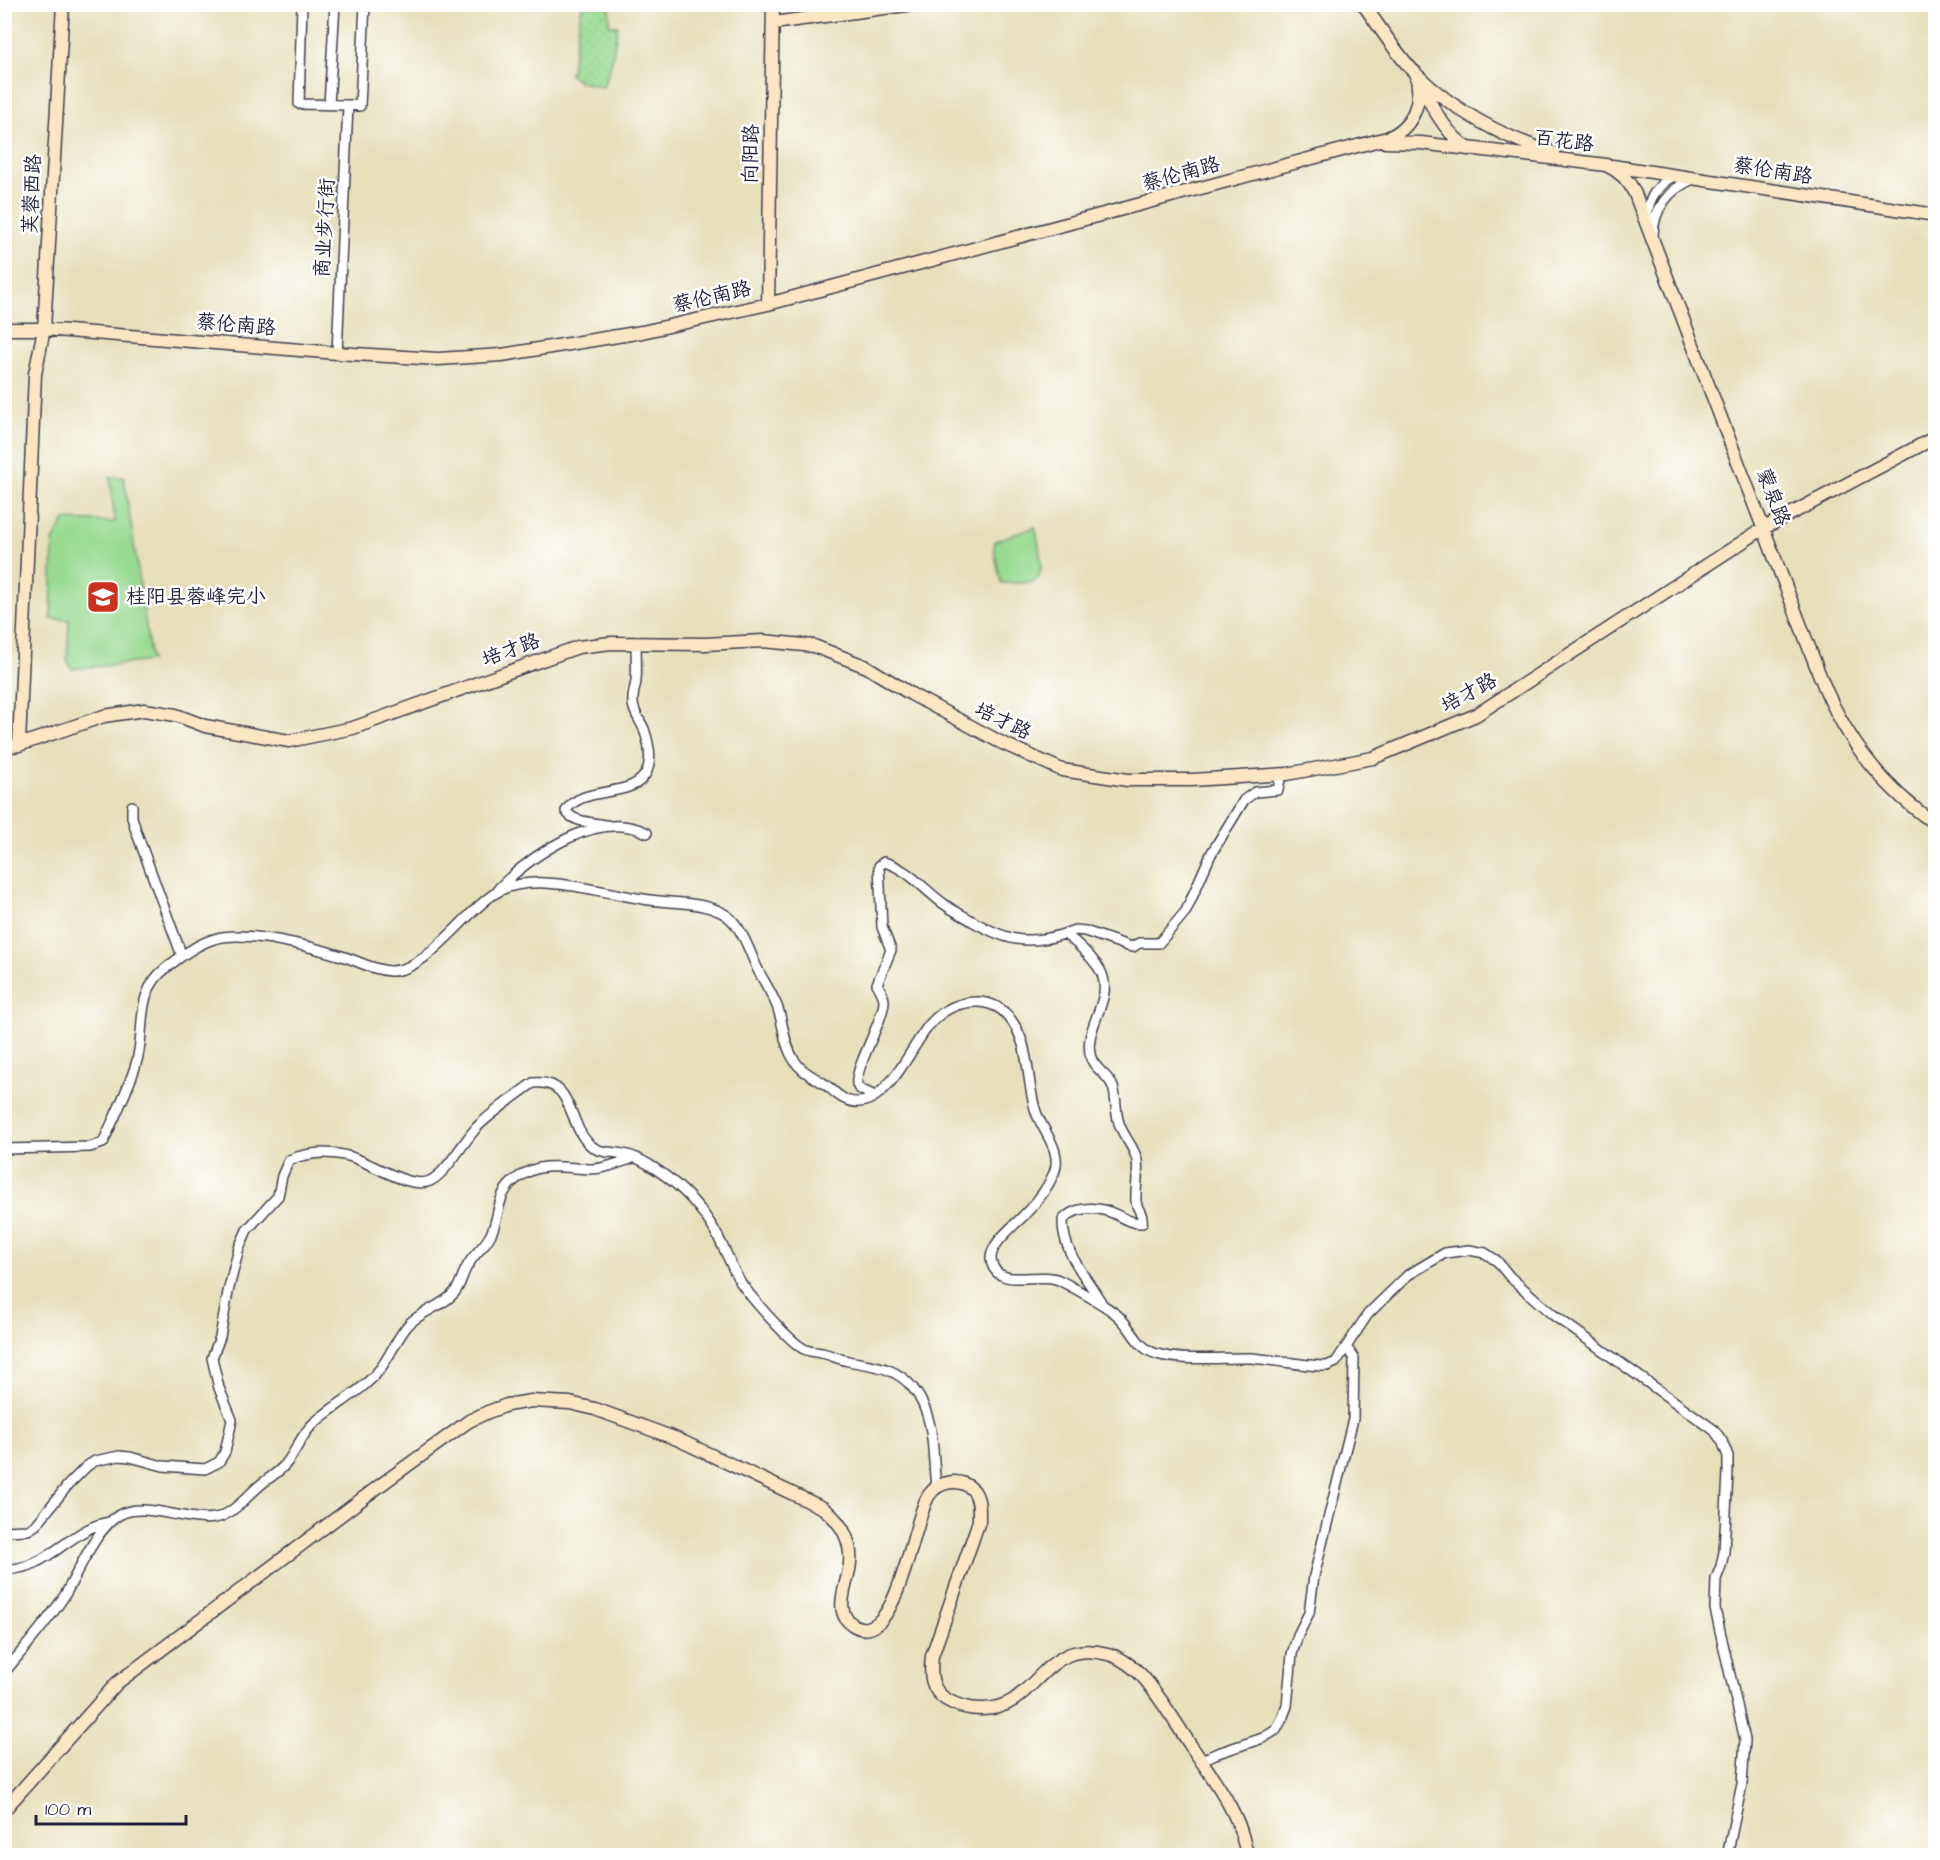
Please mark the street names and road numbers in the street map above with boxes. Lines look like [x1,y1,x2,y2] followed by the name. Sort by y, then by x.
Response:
[736,123,766,184] street label: 向阳路
[1533,123,1596,159] street label: 百花路
[1139,150,1224,198] street label: 蔡伦南路
[1731,151,1816,191] street label: 蔡伦南路
[16,152,48,235] street label: 芙蓉西路
[308,177,342,279] street label: 商业步行街
[670,274,755,320] street label: 蔡伦南路
[195,308,278,343] street label: 蔡伦南路
[1749,464,1797,531] street label: 蒙泉路
[478,626,545,673] street label: 培才路
[1436,666,1503,719] street label: 培才路
[970,695,1037,747] street label: 培才路

